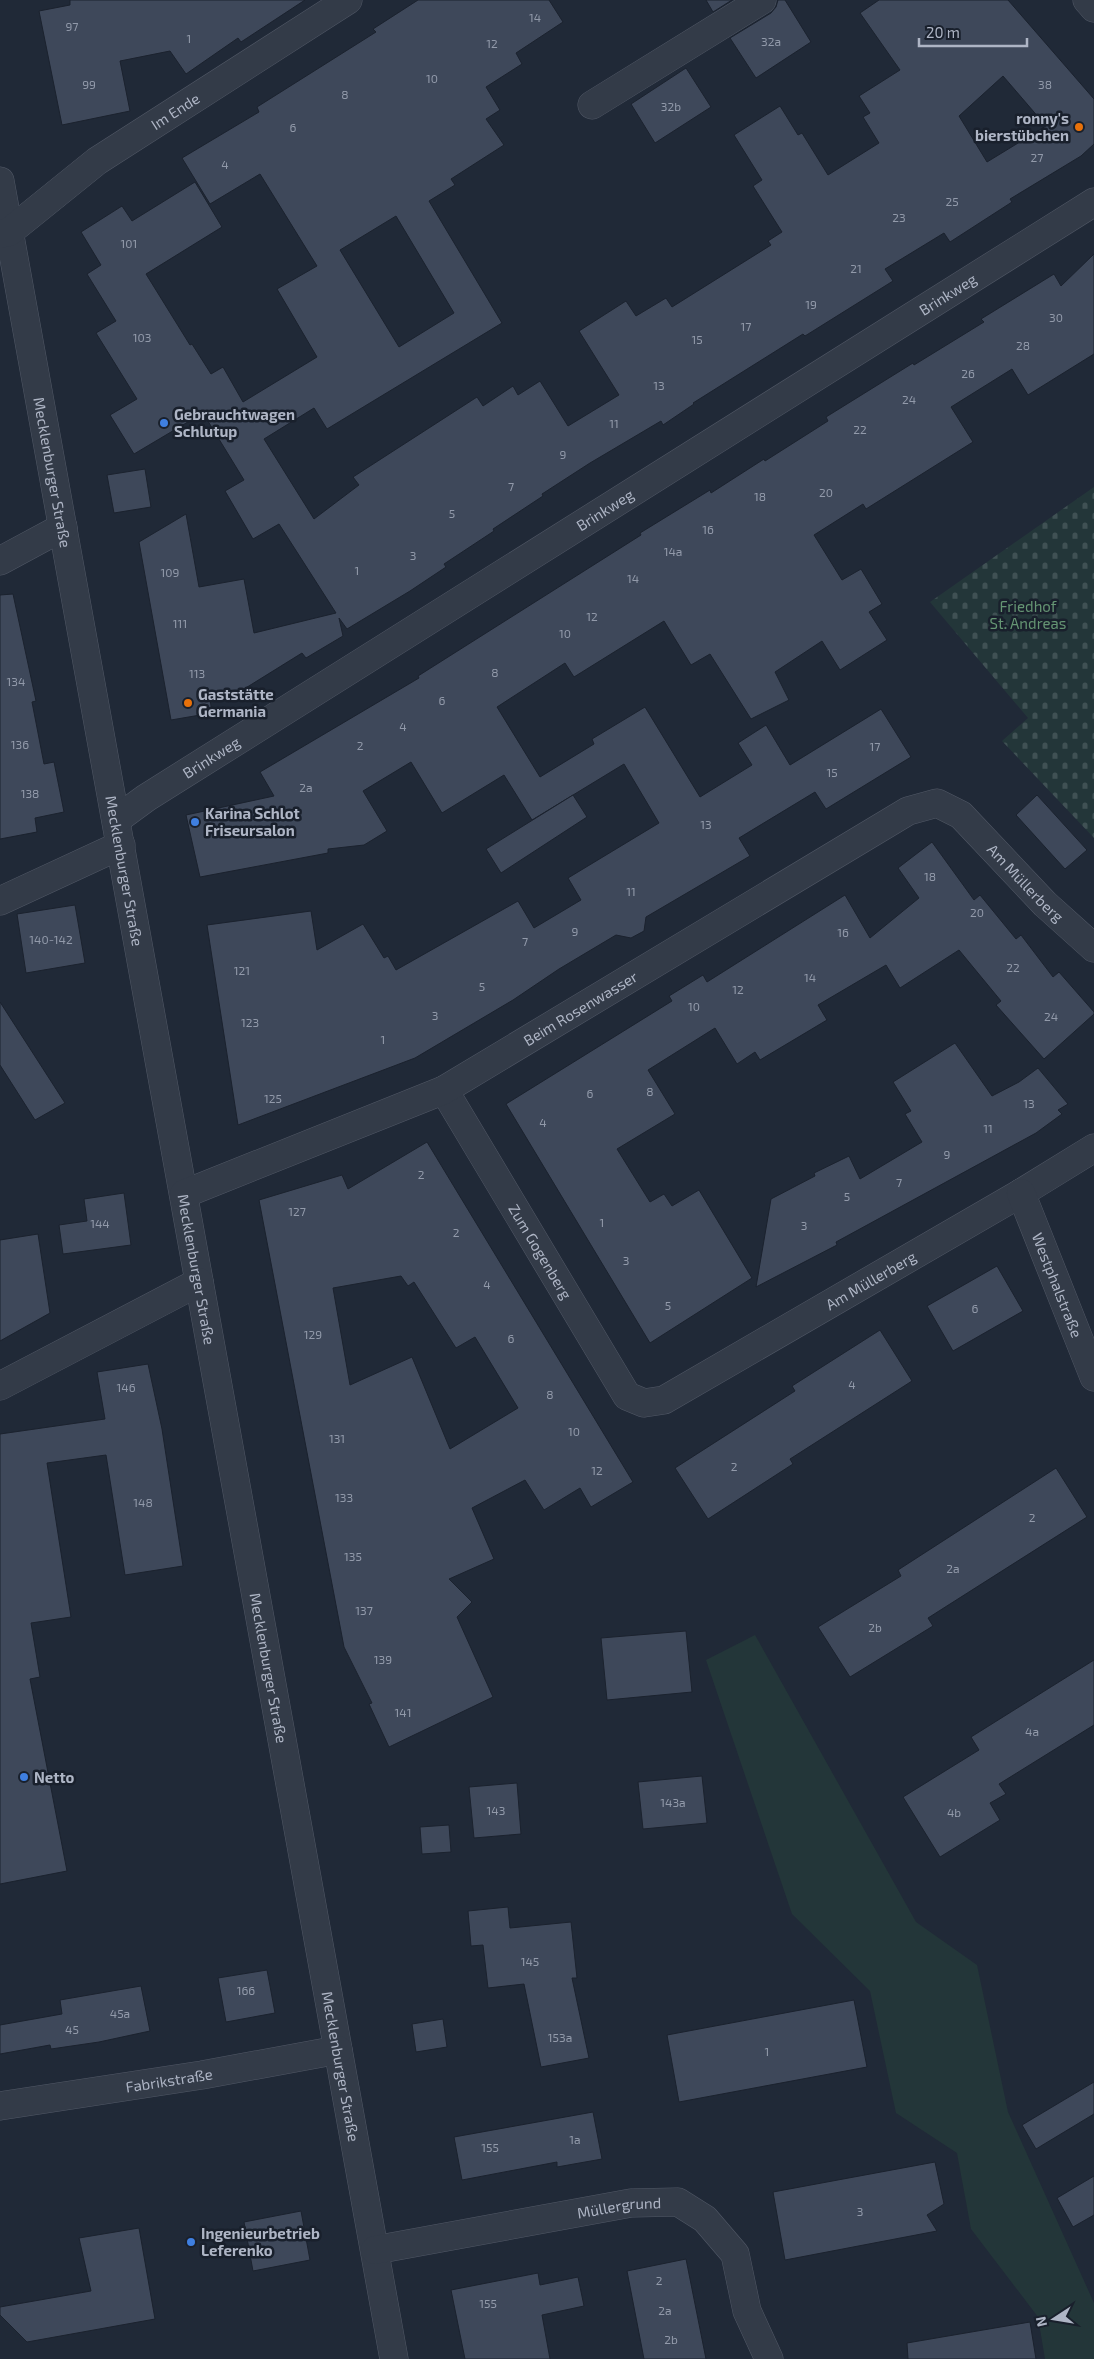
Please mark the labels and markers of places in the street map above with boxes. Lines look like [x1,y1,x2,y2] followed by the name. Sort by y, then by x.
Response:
[975,109,1069,144] place label: ronny's bierstübchen
[1073,121,1085,133] marker: ronny's bierstübchen
[174,405,295,440] place label: Gebrauchtwagen Schlutup
[158,417,170,429] marker: Gebrauchtwagen Schlutup
[198,685,274,720] place label: Gaststätte Germania
[182,697,194,709] marker: Gaststätte Germania
[205,804,300,839] place label: Karina Schlot Friseursalon
[189,816,201,828] marker: Karina Schlot Friseursalon
[34,1768,75,1786] place label: Netto
[18,1771,30,1783] marker: Netto
[201,2224,320,2259] place label: Ingenieurbetrieb Leferenko
[185,2236,197,2248] marker: Ingenieurbetrieb Leferenko

